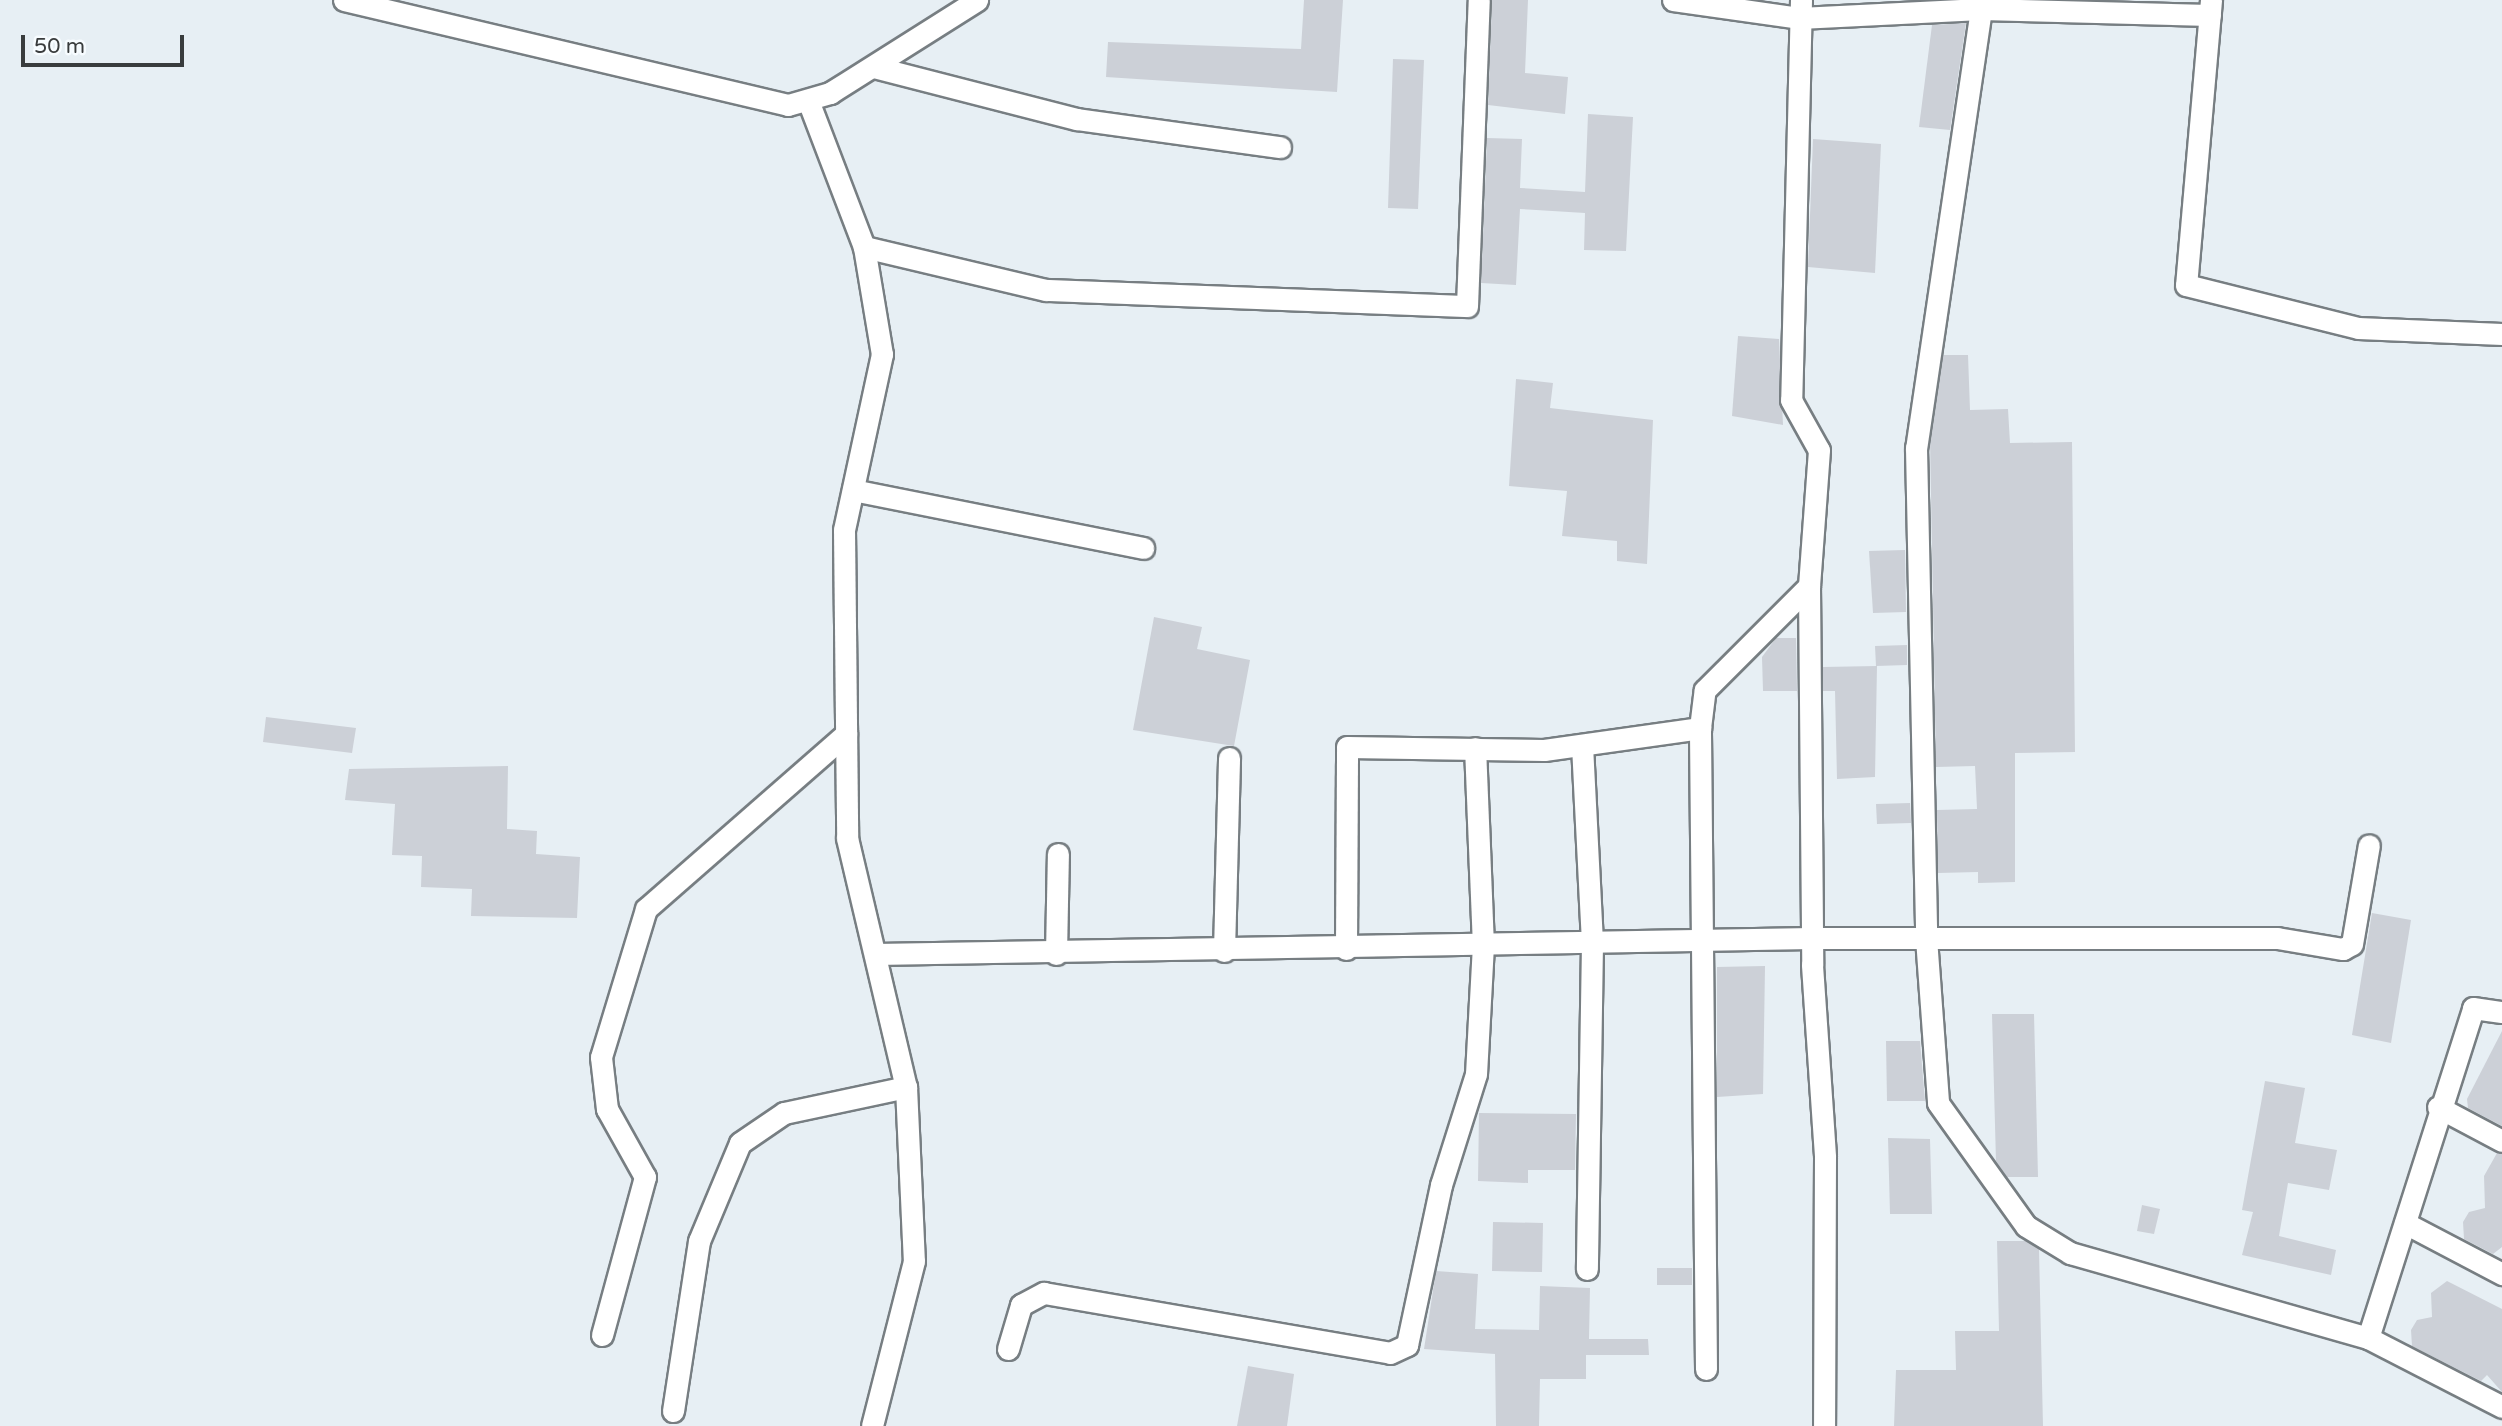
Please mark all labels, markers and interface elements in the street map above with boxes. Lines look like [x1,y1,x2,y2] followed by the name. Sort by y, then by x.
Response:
[24,21,187,65] scale bar
[34,34,85,59] text: 50 m

